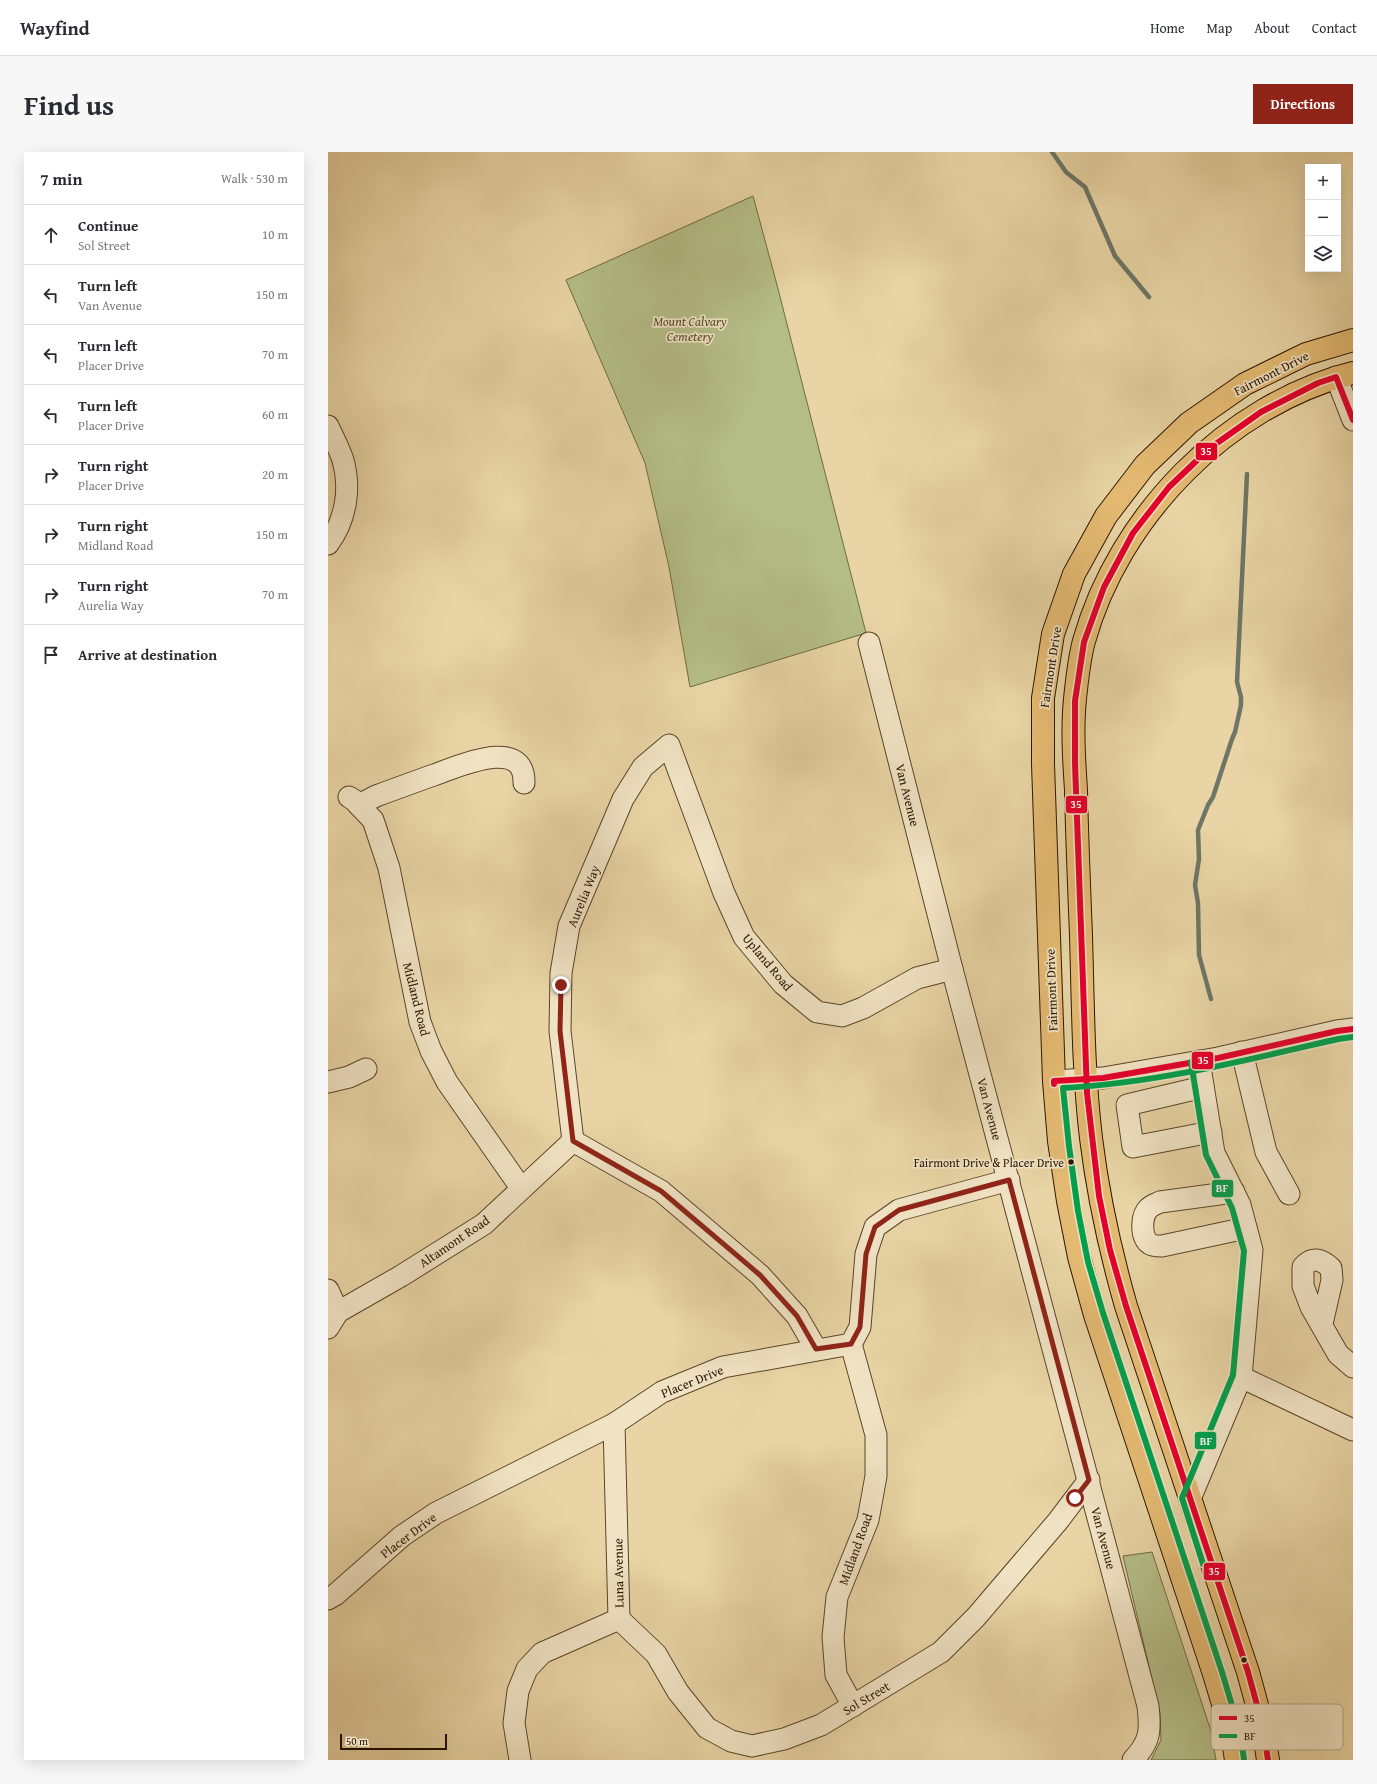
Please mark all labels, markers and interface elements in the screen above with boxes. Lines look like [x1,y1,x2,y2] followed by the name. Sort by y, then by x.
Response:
[20,14,90,42] text: Wayfind
[1150,18,1185,38] text: Home
[1207,18,1232,38] text: Map
[1254,18,1290,38] text: About
[1312,18,1357,38] text: Contact
[24,84,114,125] text: Find us
[1253,84,1353,124] button: Directions
[1305,164,1341,272] map controls
[1305,164,1341,200] button: +
[40,166,82,191] text: 7 min
[221,169,288,188] text: Walk · 530 m
[1305,200,1341,236] button: −
[78,215,139,236] text: Continue
[40,224,62,246] icon: ahead
[262,225,288,244] text: 10 m
[78,236,130,255] text: Sol Street
[1305,236,1341,272] button: layers
[78,275,137,296] text: Turn left
[40,284,62,306] icon: left
[256,285,288,304] text: 150 m
[78,296,142,315] text: Van Avenue
[653,312,727,346] park label: Mount Calvary Cemetery
[78,335,137,356] text: Turn left
[40,344,62,366] icon: left
[262,345,288,364] text: 70 m
[1230,346,1312,401] street label: Fairmont Drive
[78,356,144,375] text: Placer Drive
[78,395,137,416] text: Turn left
[40,404,62,426] icon: left
[262,405,288,424] text: 60 m
[78,416,144,435] text: Placer Drive
[1195,442,1218,461] line badge: 35
[1200,443,1212,459] text: 35
[78,455,149,476] text: Turn right
[40,464,62,486] icon: right
[262,465,288,484] text: 20 m
[78,476,144,495] text: Placer Drive
[78,515,149,536] text: Turn right
[40,524,62,546] icon: right
[256,525,288,544] text: 150 m
[78,536,153,555] text: Midland Road
[78,575,149,596] text: Turn right
[40,584,62,606] icon: right
[262,585,288,604] text: 70 m
[78,596,144,615] text: Aurelia Way
[1035,625,1066,709] street label: Fairmont Drive
[40,644,62,666] icon: arrive
[78,644,217,665] text: Arrive at destination
[891,762,924,828] street label: Van Avenue
[1065,795,1088,814] line badge: 35
[1070,796,1082,812] text: 35
[562,862,605,930] street label: Aurelia Way
[738,930,797,995] street label: Upland Road
[1041,949,1062,1031] street label: Fairmont Drive
[398,960,435,1038] street label: Midland Road
[552,976,570,994] route end
[1191,1051,1214,1070] line badge: 35
[1197,1052,1209,1068] text: 35
[972,1076,1007,1142] street label: Van Avenue
[914,1154,1064,1171] place label: Fairmont Drive & Placer Drive
[1066,1157,1076,1167] marker: Fairmont Drive & Placer Drive
[1211,1179,1234,1198] line badge: BF
[1216,1180,1229,1196] text: BF
[415,1211,493,1272] street label: Altamont Road
[658,1360,726,1403] street label: Placer Drive
[1194,1431,1217,1450] line badge: BF
[1200,1433,1213,1449] text: BF
[1066,1489,1084,1507] route start
[1086,1505,1121,1571] street label: Van Avenue
[376,1508,440,1563] street label: Placer Drive
[834,1510,877,1588] street label: Midland Road
[608,1538,629,1608] street label: Luna Avenue
[1203,1562,1226,1581] line badge: 35
[1208,1563,1220,1579] text: 35
[1239,1655,1249,1665] unlabelled marker
[839,1677,894,1720] street label: Sol Street
[1211,1704,1343,1750] legend
[1244,1710,1255,1726] text: 35
[1244,1728,1256,1744] text: BF
[340,1732,447,1751] scale bar
[346,1733,368,1749] text: 50 m

